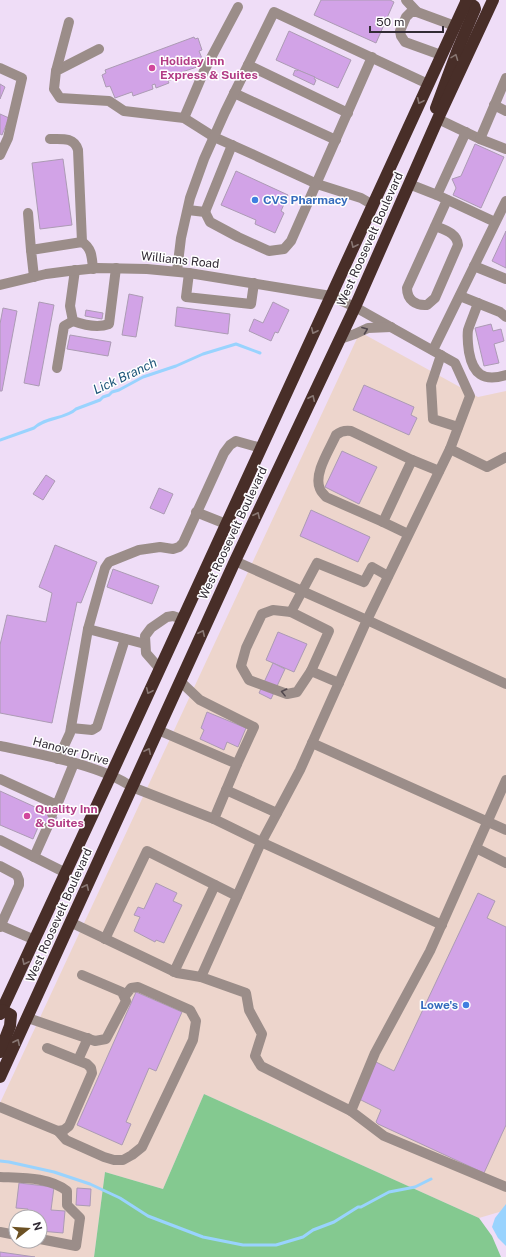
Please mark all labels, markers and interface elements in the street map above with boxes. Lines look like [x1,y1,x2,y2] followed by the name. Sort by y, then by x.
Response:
[370,8,443,34] scale bar
[376,15,404,29] text: 50 m
[450,53,458,60] one-way arrow
[160,54,258,82] place label: Holiday Inn Express & Suites
[147,63,157,73] marker: Holiday Inn Express & Suites
[417,97,425,105] one-way arrow
[334,170,406,308] street label: West Roosevelt Boulevard
[263,193,348,207] place label: CVS Pharmacy
[250,195,260,205] marker: CVS Pharmacy
[351,241,359,248] one-way arrow
[140,249,220,271] street label: Williams Road
[361,326,368,334] one-way arrow
[311,327,319,334] one-way arrow
[91,355,159,397] water label: Lick Branch
[307,394,315,402] one-way arrow
[196,464,270,602] street label: West Roosevelt Boulevard
[252,512,260,520] one-way arrow
[197,630,205,638] one-way arrow
[146,687,154,694] one-way arrow
[280,688,287,696] one-way arrow
[31,734,111,768] street label: Hanover Drive
[143,748,151,756] one-way arrow
[35,802,98,830] place label: Quality Inn & Suites
[22,811,32,821] marker: Quality Inn & Suites
[23,846,95,984] street label: West Roosevelt Boulevard
[81,883,89,891] one-way arrow
[22,957,30,965] one-way arrow
[420,998,458,1012] place label: Lowe's
[461,1000,471,1010] marker: Lowe's
[12,1039,20,1046] one-way arrow
[8,1209,48,1249] north arrow
[31,1220,45,1232] text: N

